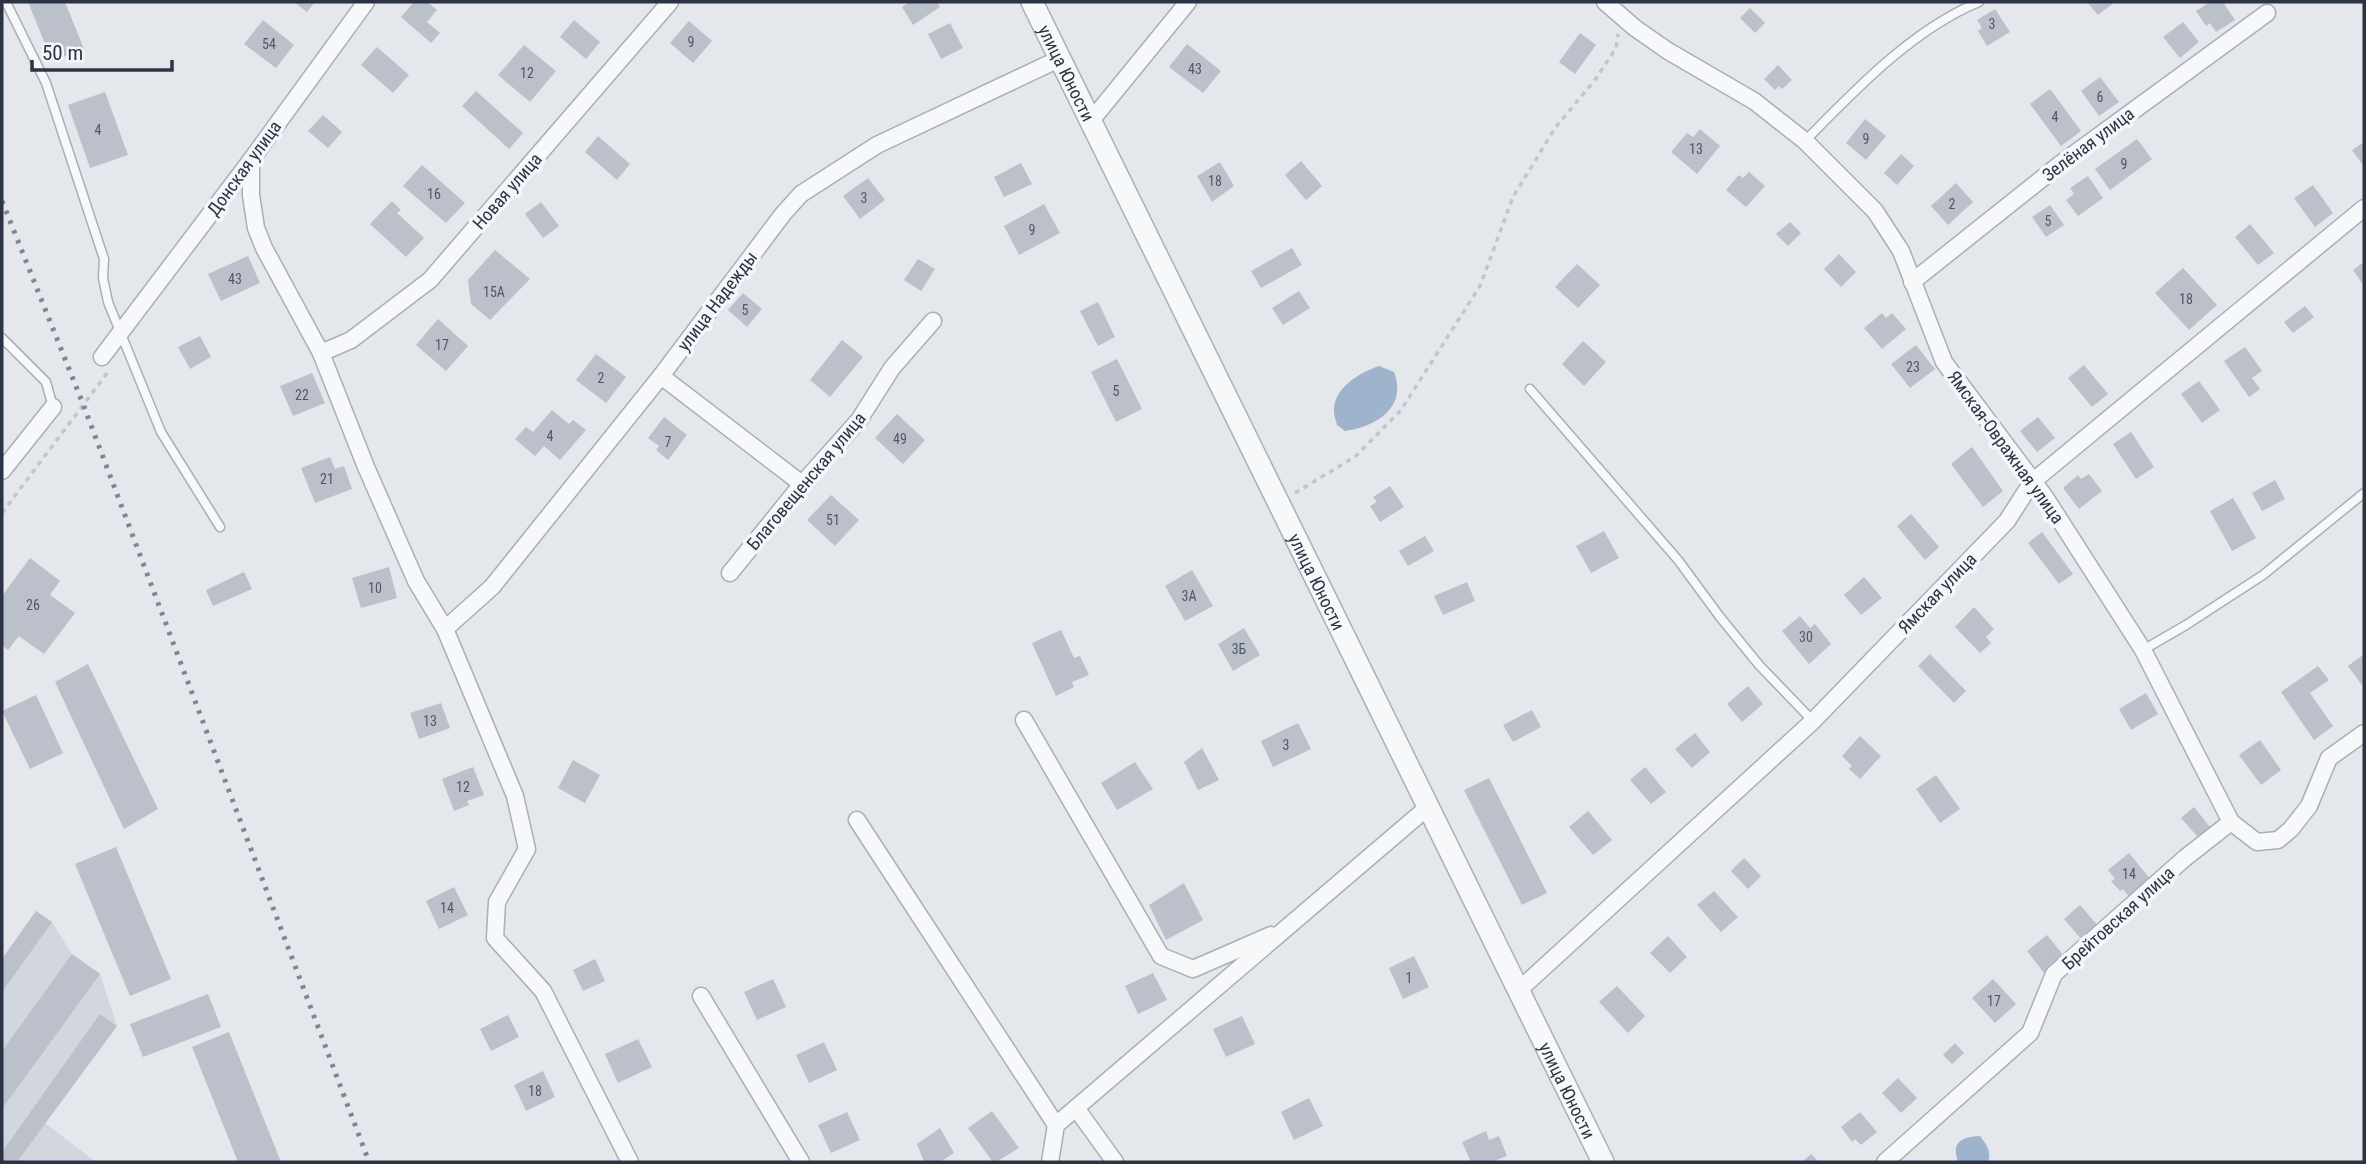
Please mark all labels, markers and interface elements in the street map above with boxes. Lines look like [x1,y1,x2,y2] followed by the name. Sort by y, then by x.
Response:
[1989,16,1995,32] house number: 3
[1034,21,1099,125] street label: улица Юности
[32,28,172,72] scale bar
[688,34,694,50] house number: 9
[262,36,276,52] house number: 54
[42,41,83,65] text: 50 m
[1188,61,1202,77] house number: 43
[520,65,534,81] house number: 12
[2097,89,2104,105] house number: 6
[2038,103,2138,185] street label: Зелёная улица
[2052,109,2059,125] house number: 4
[203,117,285,219] street label: Донская улица
[95,122,102,138] house number: 4
[1863,131,1869,147] house number: 9
[1689,141,1703,157] house number: 13
[468,149,546,233] street label: Новая улица
[2121,156,2127,172] house number: 9
[1208,173,1222,189] house number: 18
[427,186,441,202] house number: 16
[861,190,867,206] house number: 3
[1949,196,1956,212] house number: 2
[2045,213,2052,229] house number: 5
[1029,222,1035,238] house number: 9
[673,247,761,355] street label: улица Надежды
[228,271,242,287] house number: 43
[483,284,505,300] house number: 15А
[2179,291,2193,307] house number: 18
[742,302,749,318] house number: 5
[435,337,449,353] house number: 17
[1906,359,1920,375] house number: 23
[1943,366,2069,528] street label: Ямская-Овражная улица
[598,370,605,386] house number: 2
[1113,383,1120,399] house number: 5
[295,387,309,403] house number: 22
[742,408,870,554] street label: Благовещенская улица
[547,428,554,444] house number: 4
[893,431,907,447] house number: 49
[665,434,672,450] house number: 7
[320,471,334,487] house number: 21
[826,512,840,528] house number: 51
[1285,530,1350,633] street label: улица Юности
[1893,548,1981,638] street label: Ямская улица
[368,580,382,596] house number: 10
[1182,588,1196,604] house number: 3А
[26,597,40,613] house number: 26
[1799,629,1813,645] house number: 30
[1232,641,1247,657] house number: 3Б
[423,713,437,729] house number: 13
[1283,737,1289,753] house number: 3
[456,779,470,795] house number: 12
[2058,862,2178,974] street label: Брейтовская улица
[2122,866,2136,882] house number: 14
[440,900,454,916] house number: 14
[1406,970,1412,986] house number: 1
[1987,993,2001,1009] house number: 17
[1535,1039,1600,1142] street label: улица Юности
[528,1083,542,1099] house number: 18

